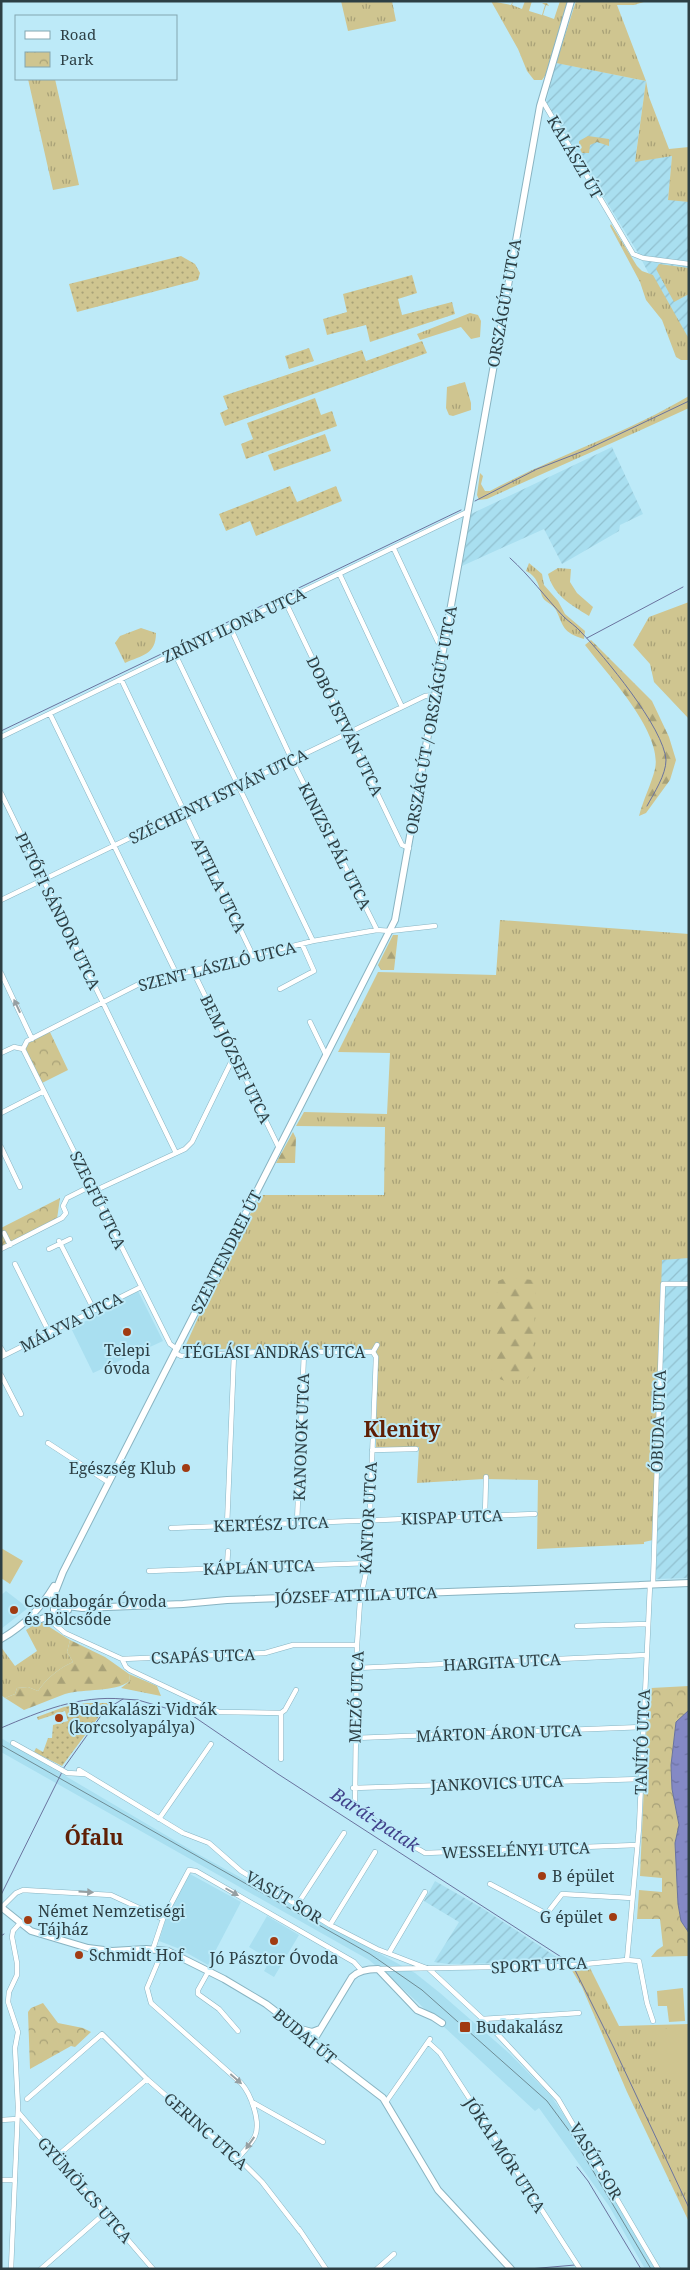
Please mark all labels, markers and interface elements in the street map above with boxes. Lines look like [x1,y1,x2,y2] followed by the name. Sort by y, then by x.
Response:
[15,15,178,80] legend
[60,24,96,44] text: Road
[60,49,94,69] text: Park
[542,111,608,203] street label: KALÁSZI ÚT
[482,236,526,369] street label: ORSZÁGÚT UTCA
[159,582,310,668] street label: ZRÍNYI ILONA UTCA
[400,603,462,836] street label: ORSZÁG ÚT / ORSZÁGÚT UTCA
[302,652,389,800] street label: DOBÓ ISTVÁN UTCA
[125,743,312,849] street label: SZÉCHENYI ISTVÁN UTCA
[293,779,377,914] street label: KINIZSI PÁL UTCA
[10,829,106,994] street label: PETŐFI SÁNDOR UTCA
[186,834,252,937] street label: ATTILA UTCA
[136,936,299,996] street label: SZENT LÁSZLÓ UTCA
[195,991,277,1128] street label: BEM JÓZSEF UTCA
[12,999,20,1013] one-way arrow
[65,1147,132,1253] street label: SZEGFŰ UTCA
[185,1186,267,1317] street label: SZENTENDREI ÚT
[16,1286,127,1357] street label: MÁLYVA UTCA
[121,1326,133,1338] marker: Telepi óvoda
[104,1339,150,1379] place label: Telepi óvoda
[182,1341,366,1363] street label: TÉGLÁSI ANDRÁS UTCA
[645,1369,671,1473] street label: ÓBUDA UTCA
[288,1372,314,1501] street label: KANONOK UTCA
[364,1415,441,1443] district label: Klenity
[69,1457,176,1479] place label: Egészség Klub
[354,1460,382,1575] street label: KÁNTOR UTCA
[180,1462,192,1474] marker: Egészség Klub
[401,1504,504,1530] street label: KISPAP UTCA
[213,1511,330,1537] street label: KERTÉSZ UTCA
[203,1554,316,1580] street label: KÁPLÁN UTCA
[273,1581,438,1609] street label: JÓZSEF ATTILA UTCA
[24,1590,167,1630] place label: Csodabogár Óvoda és Bölcsőde
[8,1604,20,1616] marker: Csodabogár Óvoda és Bölcsőde
[150,1643,256,1669] street label: CSAPÁS UTCA
[443,1648,562,1676] street label: HARGITA UTCA
[343,1650,369,1744] street label: MEZŐ UTCA
[629,1688,655,1795] street label: TANÍTÓ UTCA
[69,1698,217,1738] place label: Budakalászi Vidrák (korcsolyapálya)
[53,1712,65,1724] marker: Budakalászi Vidrák (korcsolyapálya)
[416,1719,583,1747] street label: MÁRTON ÁRON UTCA
[429,1770,565,1796] street label: JANKOVICS UTCA
[326,1781,425,1857] water label: Barát-patak
[64,1823,124,1851] district label: Ófalu
[441,1836,591,1864] street label: WESSELÉNYI UTCA
[241,1865,327,1929] street label: VASÚT SOR
[552,1865,615,1887] place label: B épület
[536,1870,548,1882] marker: B épület
[225,1888,239,1897] one-way arrow
[78,1889,94,1897] one-way arrow
[38,1900,185,1940] place label: Német Nemzetiségi Tájház
[540,1906,603,1928] place label: G épület
[607,1911,619,1923] marker: G épület
[22,1914,34,1926] marker: Német Nemzetiségi Tájház
[268,1935,280,1947] marker: Jó Pásztor Óvoda
[89,1944,186,1966] place label: Schmidt Hof
[209,1947,338,1969] place label: Jó Pásztor Óvoda
[73,1949,85,1961] marker: Schmidt Hof
[490,1951,588,1979] street label: SPORT UTCA
[269,2003,341,2069] street label: BUDAI ÚT
[476,2016,563,2038] place label: Budakalász
[458,2020,472,2034] marker: Budakalász
[229,2073,242,2084] one-way arrow
[159,2087,253,2175] street label: GERINC UTCA
[459,2092,551,2218] street label: JÓKAI MÓR UTCA
[564,2118,628,2204] street label: VASÚT SOR
[33,2132,138,2248] street label: GYÜMÖLCS UTCA
[245,2136,255,2150] one-way arrow

